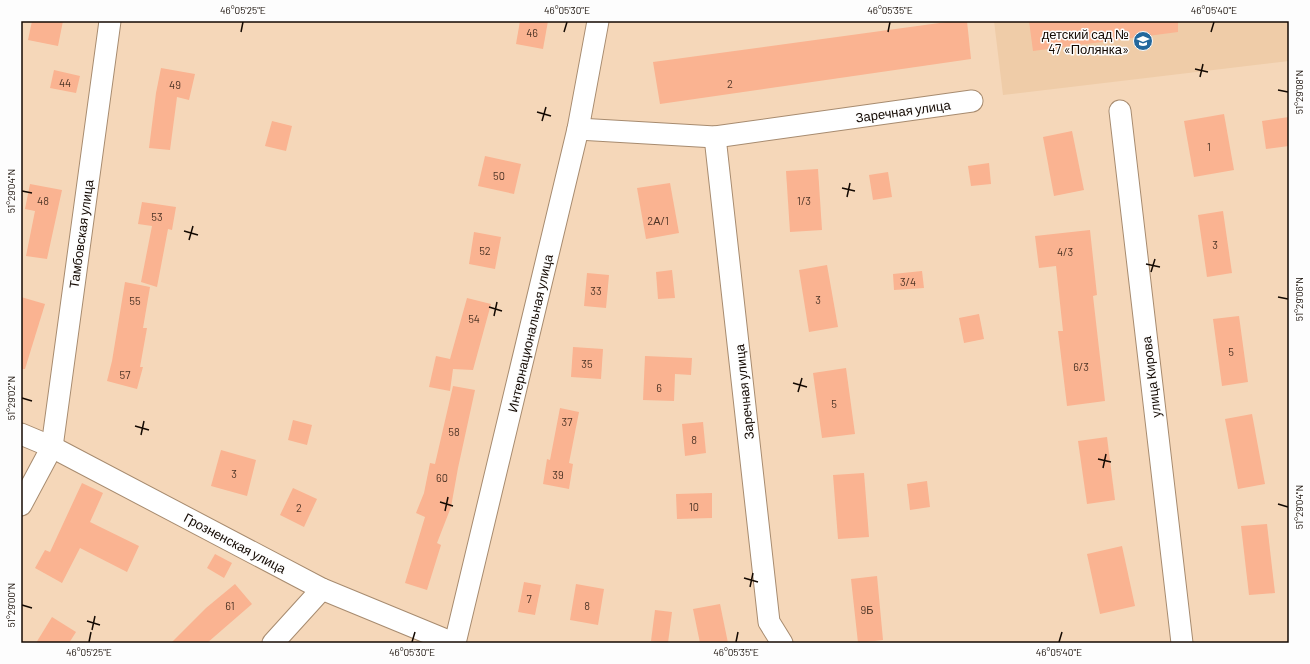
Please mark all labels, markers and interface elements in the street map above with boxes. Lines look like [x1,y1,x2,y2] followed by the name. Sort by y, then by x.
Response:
[220,4,266,16] text: 46°05'25"E
[544,4,590,16] text: 46°05'30"E
[867,4,913,16] text: 46°05'35"E
[1191,4,1237,16] text: 46°05'40"E
[526,26,538,39] house number: 46
[1042,26,1129,57] place label: детский сад № 47 «Полянка»
[1132,30,1154,52] school or university icon: детский сад № 47 «Полянка»
[1293,70,1305,114] text: 51°29'08"N
[59,76,71,89] house number: 44
[727,77,733,90] house number: 2
[169,78,181,91] house number: 49
[855,96,952,126] street label: Заречная улица
[1207,140,1211,153] house number: 1
[5,169,17,213] text: 51°29'04"N
[493,169,505,182] house number: 50
[65,178,97,290] street label: Тамбовская улица
[37,194,49,207] house number: 48
[797,194,811,207] house number: 1/3
[151,210,163,223] house number: 53
[647,214,669,227] house number: 2А/1
[1212,238,1218,251] house number: 3
[479,244,491,257] house number: 52
[1057,245,1073,258] house number: 4/3
[504,252,556,414] street label: Интернациональная улица
[900,275,916,288] house number: 3/4
[1293,277,1305,321] text: 51°29'06"N
[590,284,602,297] house number: 33
[815,293,821,306] house number: 3
[129,294,141,307] house number: 55
[468,312,480,325] house number: 54
[1138,335,1164,418] street label: улица Кирова
[731,343,757,440] street label: Заречная улица
[1228,345,1234,358] house number: 5
[581,357,593,370] house number: 35
[1073,360,1089,373] house number: 6/3
[120,368,130,381] house number: 57
[5,376,17,420] text: 51°29'02"N
[656,381,662,394] house number: 6
[831,397,837,410] house number: 5
[562,415,572,428] house number: 37
[448,425,460,438] house number: 58
[691,433,697,446] house number: 8
[231,467,237,480] house number: 3
[552,468,564,481] house number: 39
[436,471,448,484] house number: 60
[1293,485,1305,529] text: 51°29'04"N
[689,500,699,513] house number: 10
[296,501,302,514] house number: 2
[181,509,289,577] street label: Грозненская улица
[5,583,17,627] text: 51°29'00"N
[526,592,532,605] house number: 7
[225,599,235,612] house number: 61
[584,599,590,612] house number: 8
[861,603,873,616] house number: 9Б
[66,646,112,658] text: 46°05'25"E
[389,646,435,658] text: 46°05'30"E
[713,646,759,658] text: 46°05'35"E
[1036,646,1082,658] text: 46°05'40"E

